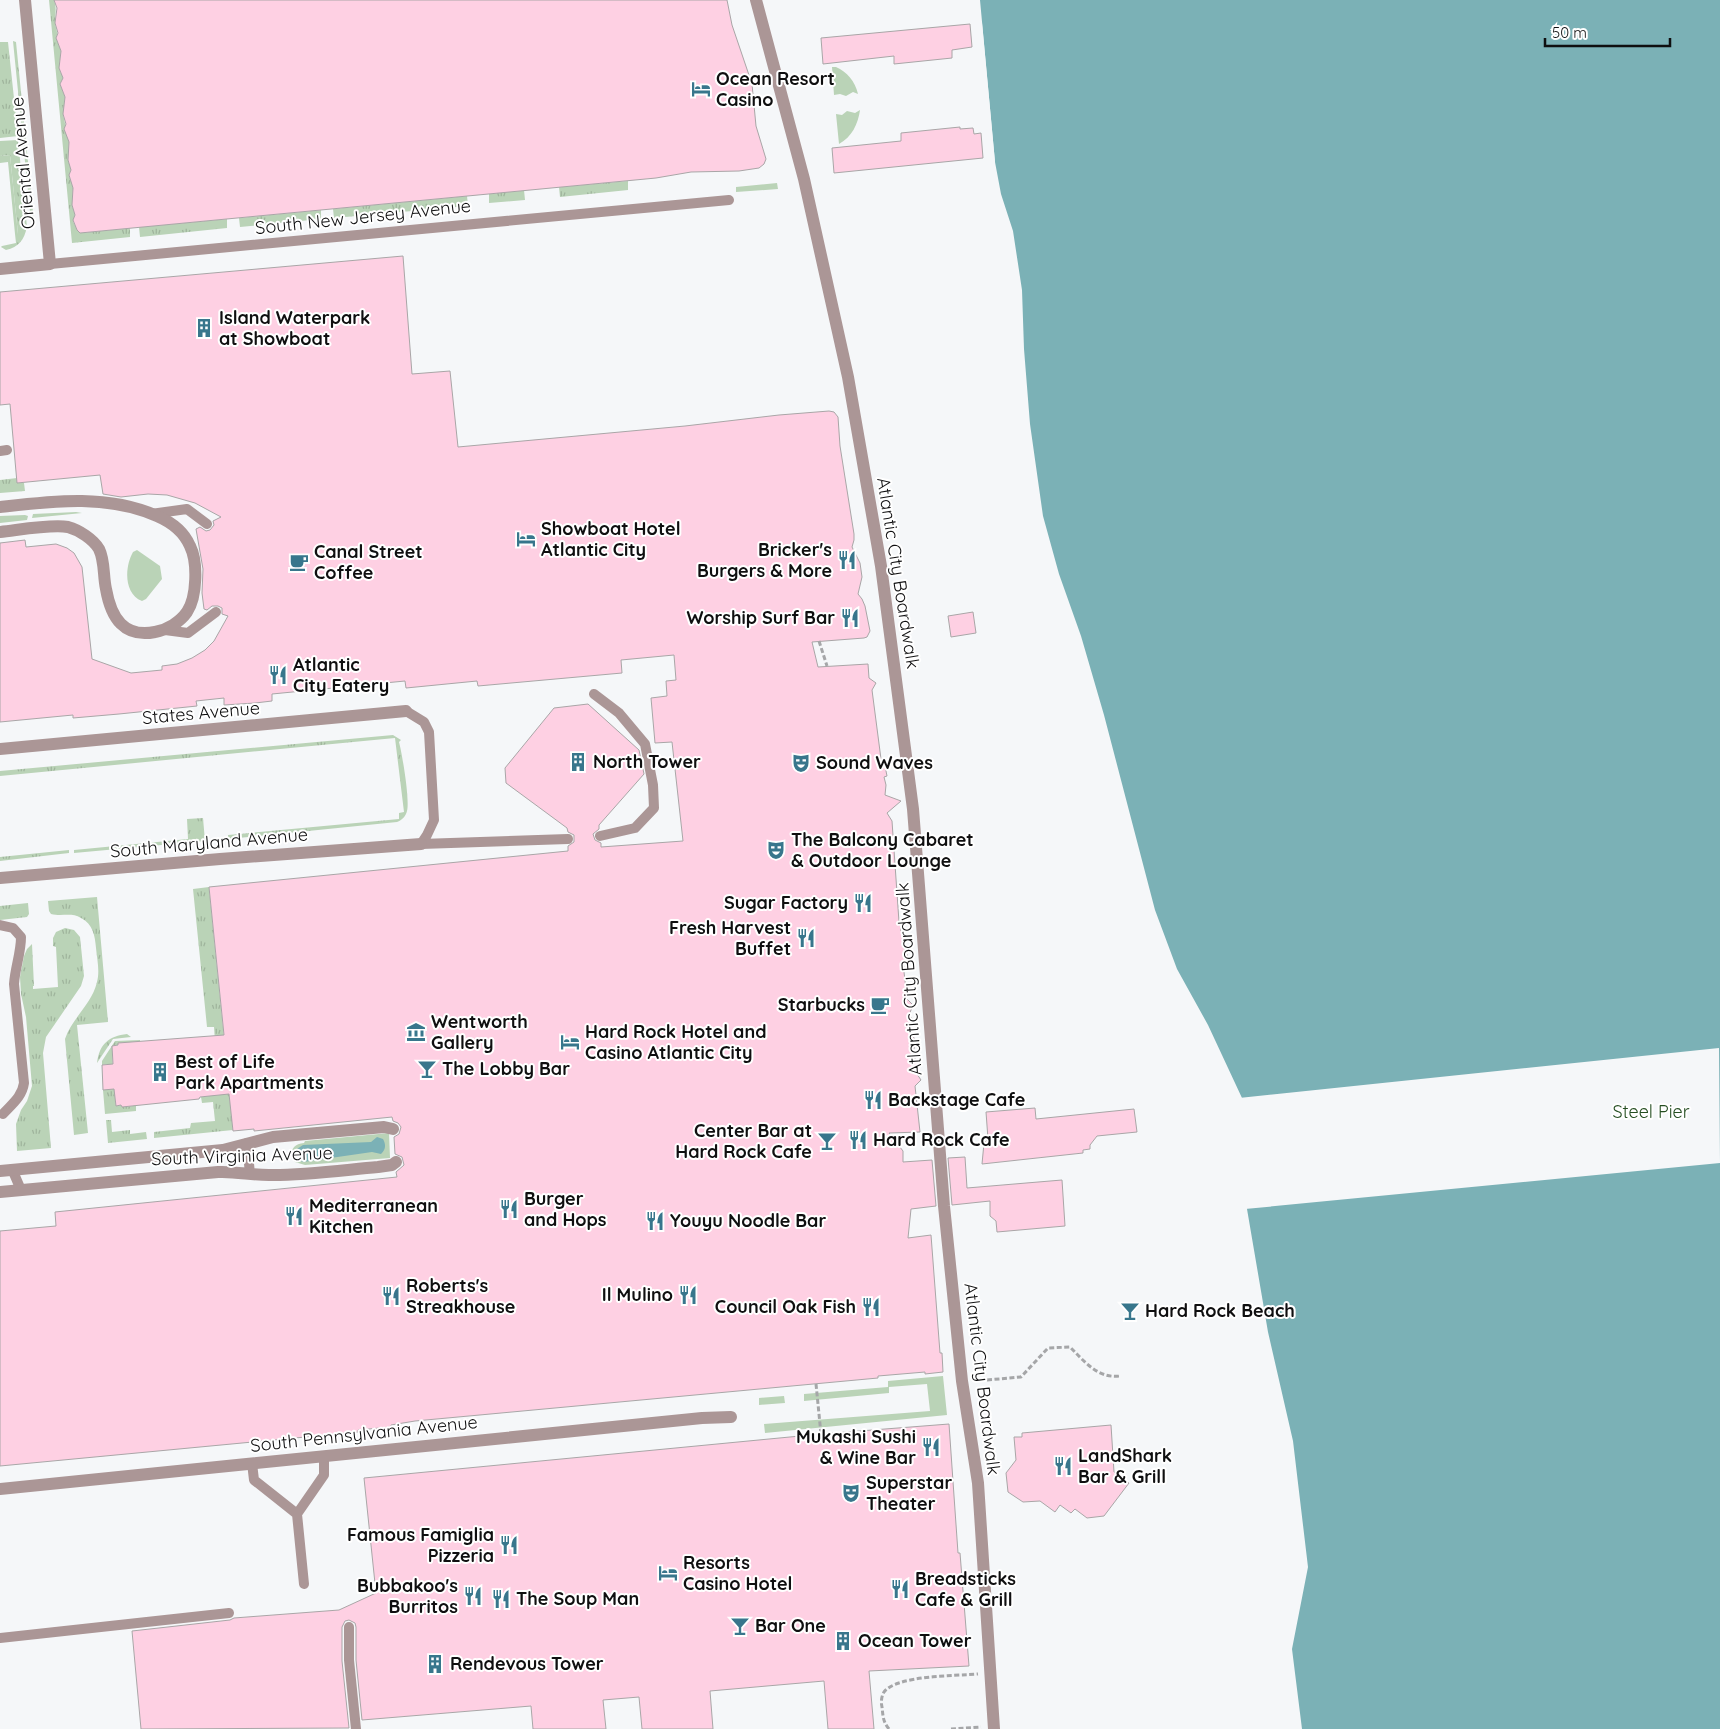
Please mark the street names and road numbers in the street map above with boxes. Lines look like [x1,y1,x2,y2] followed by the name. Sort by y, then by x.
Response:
[5,96,40,230] street label: Oriental Avenue
[254,194,472,239] street label: South New Jersey Avenue
[872,476,925,670] street label: Atlantic City Boardwalk
[141,696,261,729] street label: States Avenue
[109,822,309,863] street label: South Maryland Avenue
[890,882,927,1076] street label: Atlantic City Boardwalk
[151,1141,333,1170] street label: South Virginia Avenue
[959,1282,1006,1476] street label: Atlantic City Boardwalk
[249,1410,479,1457] street label: South Pennsylvania Avenue

